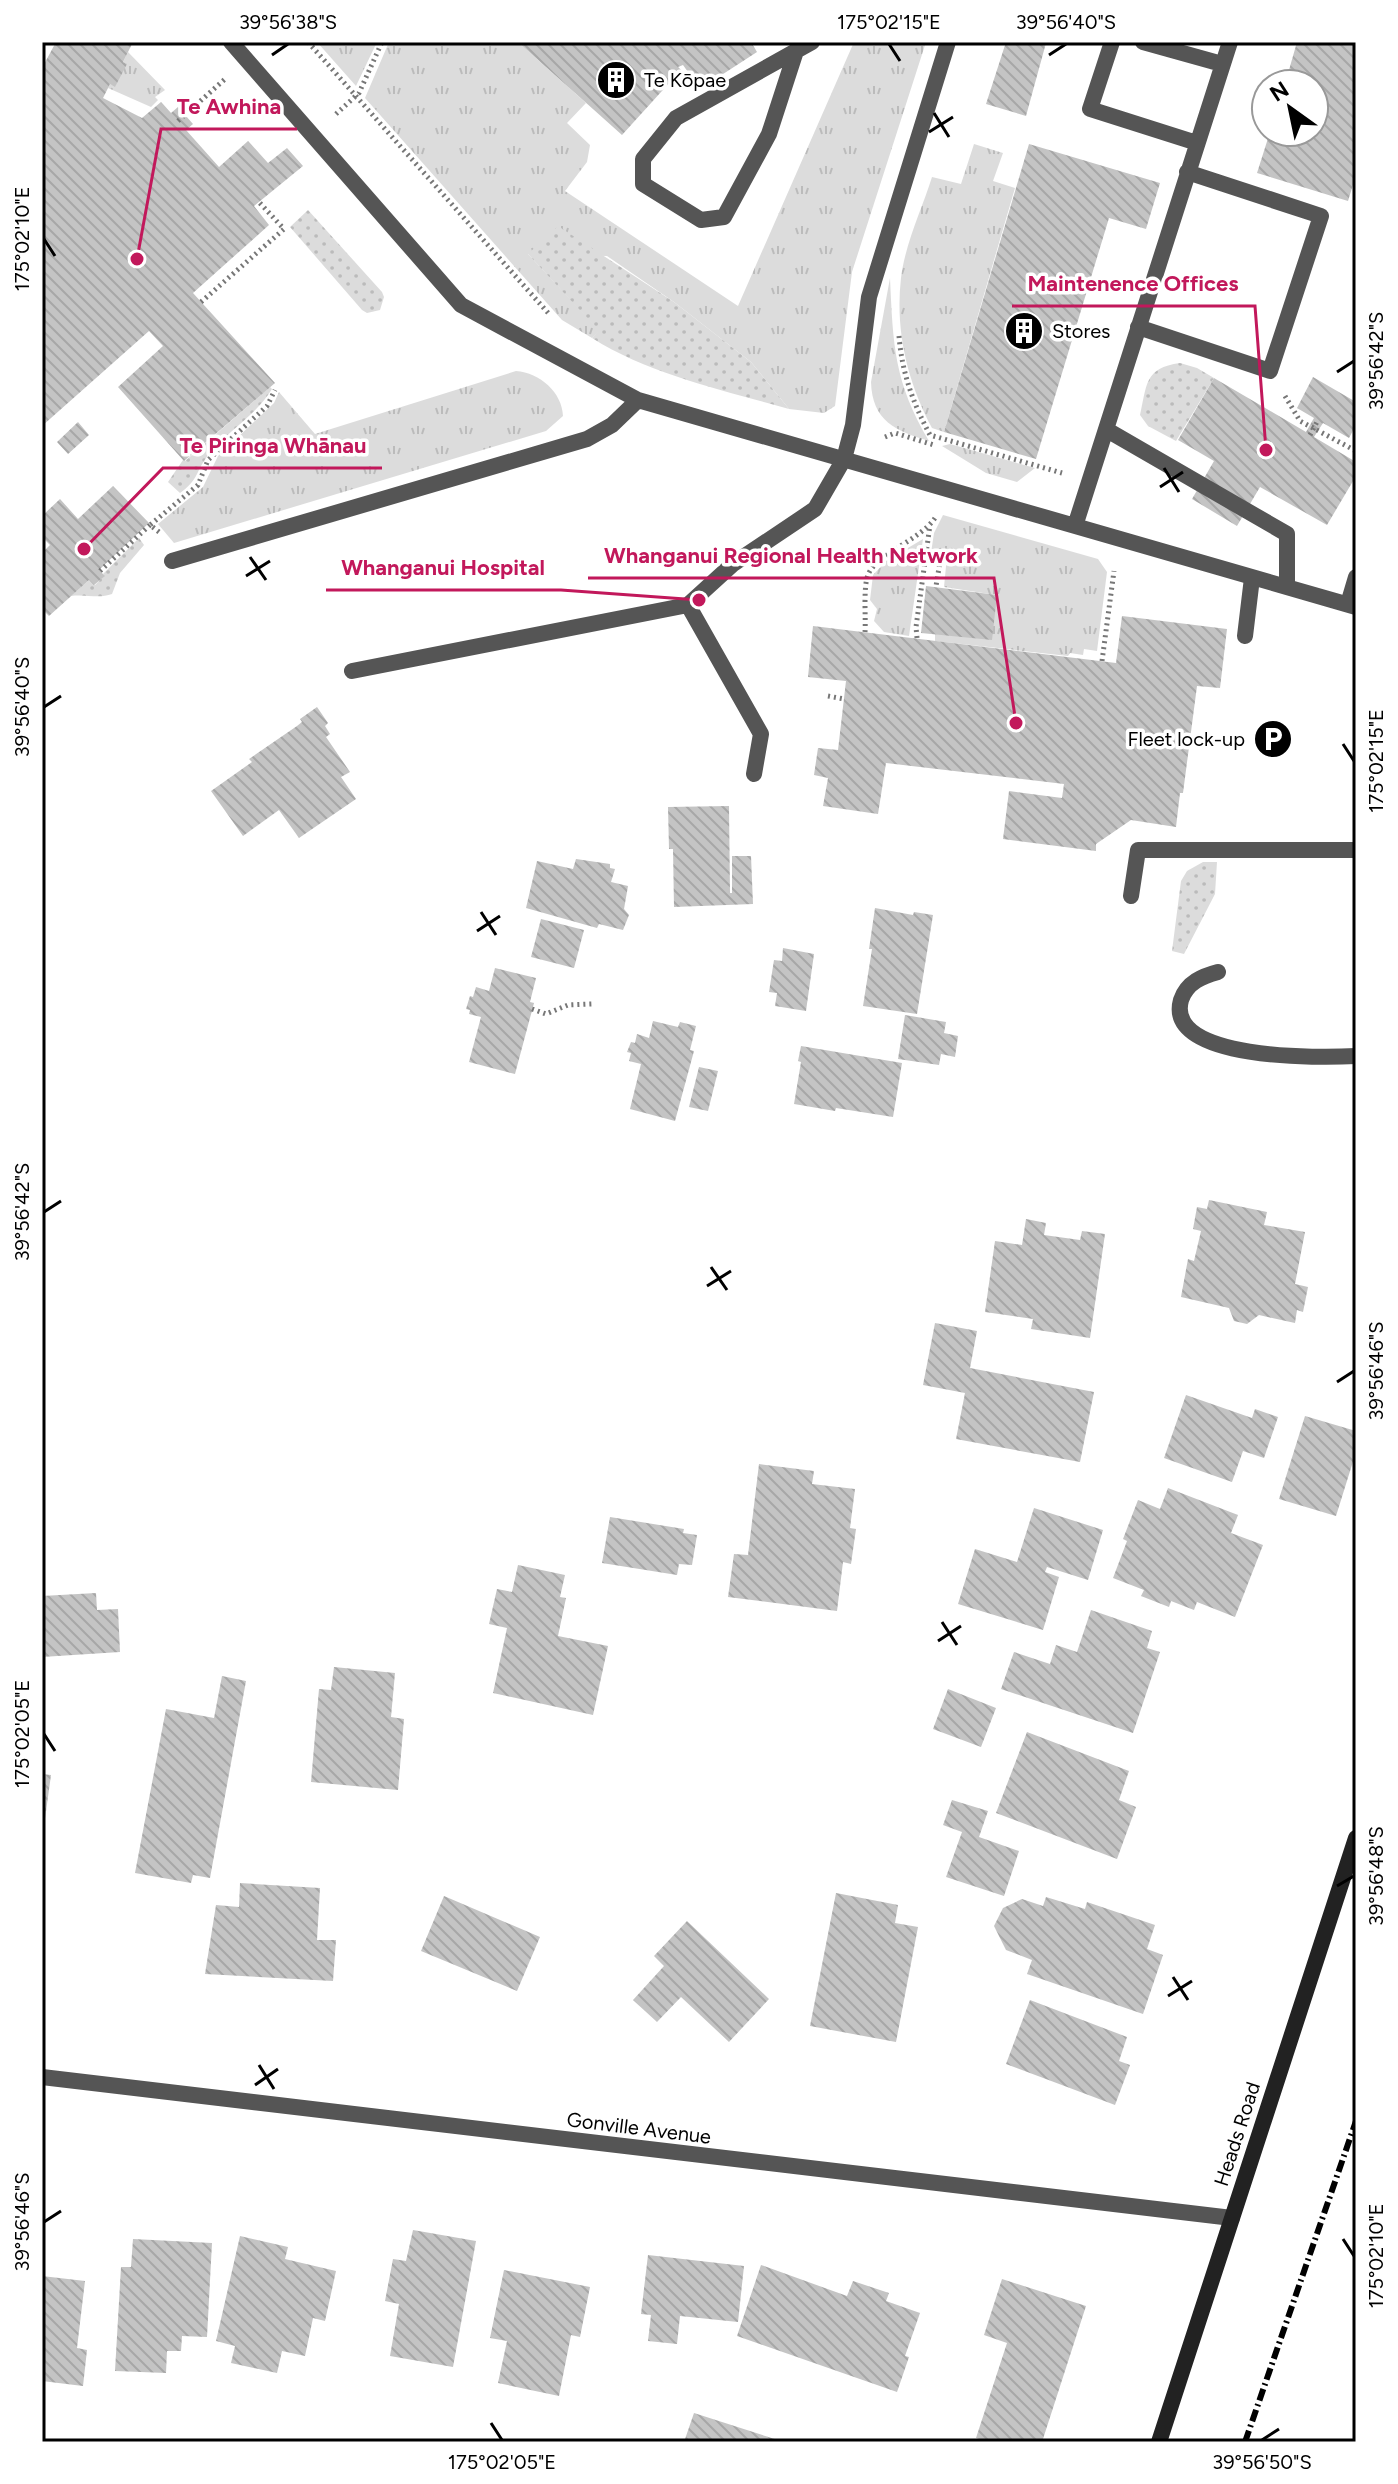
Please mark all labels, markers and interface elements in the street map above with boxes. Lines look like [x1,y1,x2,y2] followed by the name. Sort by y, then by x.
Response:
[239,10,337,34] text: 39°56'38"S
[837,10,941,34] text: 175°02'15"E
[1016,10,1116,34] text: 39°56'40"S
[595,59,637,101] building icon: Te Kōpae
[644,68,726,92] place label: Te Kōpae
[1250,68,1330,148] north arrow
[1265,76,1294,108] text: N
[161,83,297,129] callout: Te Awhina
[177,93,281,120] text: Te Awhina
[10,186,34,292] text: 175°02'10"E
[1012,260,1255,306] callout: Maintenence Offices
[1027,270,1239,297] text: Maintenence Offices
[1003,310,1045,352] building icon: Stores
[1364,312,1388,410] text: 39°56'42"S
[1052,319,1110,343] place label: Stores
[163,422,382,468] callout: Te Piringa Whānau
[179,432,367,459] text: Te Piringa Whānau
[588,532,994,578] callout: Whanganui Regional Health Network
[604,542,978,569] text: Whanganui Regional Health Network
[326,544,561,590] callout: Whanganui Hospital
[341,554,545,581] text: Whanganui Hospital
[10,657,34,757] text: 39°56'40"S
[1364,709,1388,813] text: 175°02'15"E
[1252,718,1294,760] parking icon: Fleet lock-up
[1128,727,1245,751] place label: Fleet lock-up
[10,1163,34,1261] text: 39°56'42"S
[1364,1322,1388,1420] text: 39°56'46"S
[10,1680,34,1788] text: 175°02'05"E
[1364,1826,1388,1926] text: 39°56'48"S
[1209,2079,1265,2189] street label: Heads Road
[566,2107,713,2149] street label: Gonville Avenue
[10,2173,34,2271] text: 39°56'46"S
[1364,2203,1388,2309] text: 175°02'10"E
[448,2450,556,2474] text: 175°02'05"E
[1212,2450,1312,2474] text: 39°56'50"S

